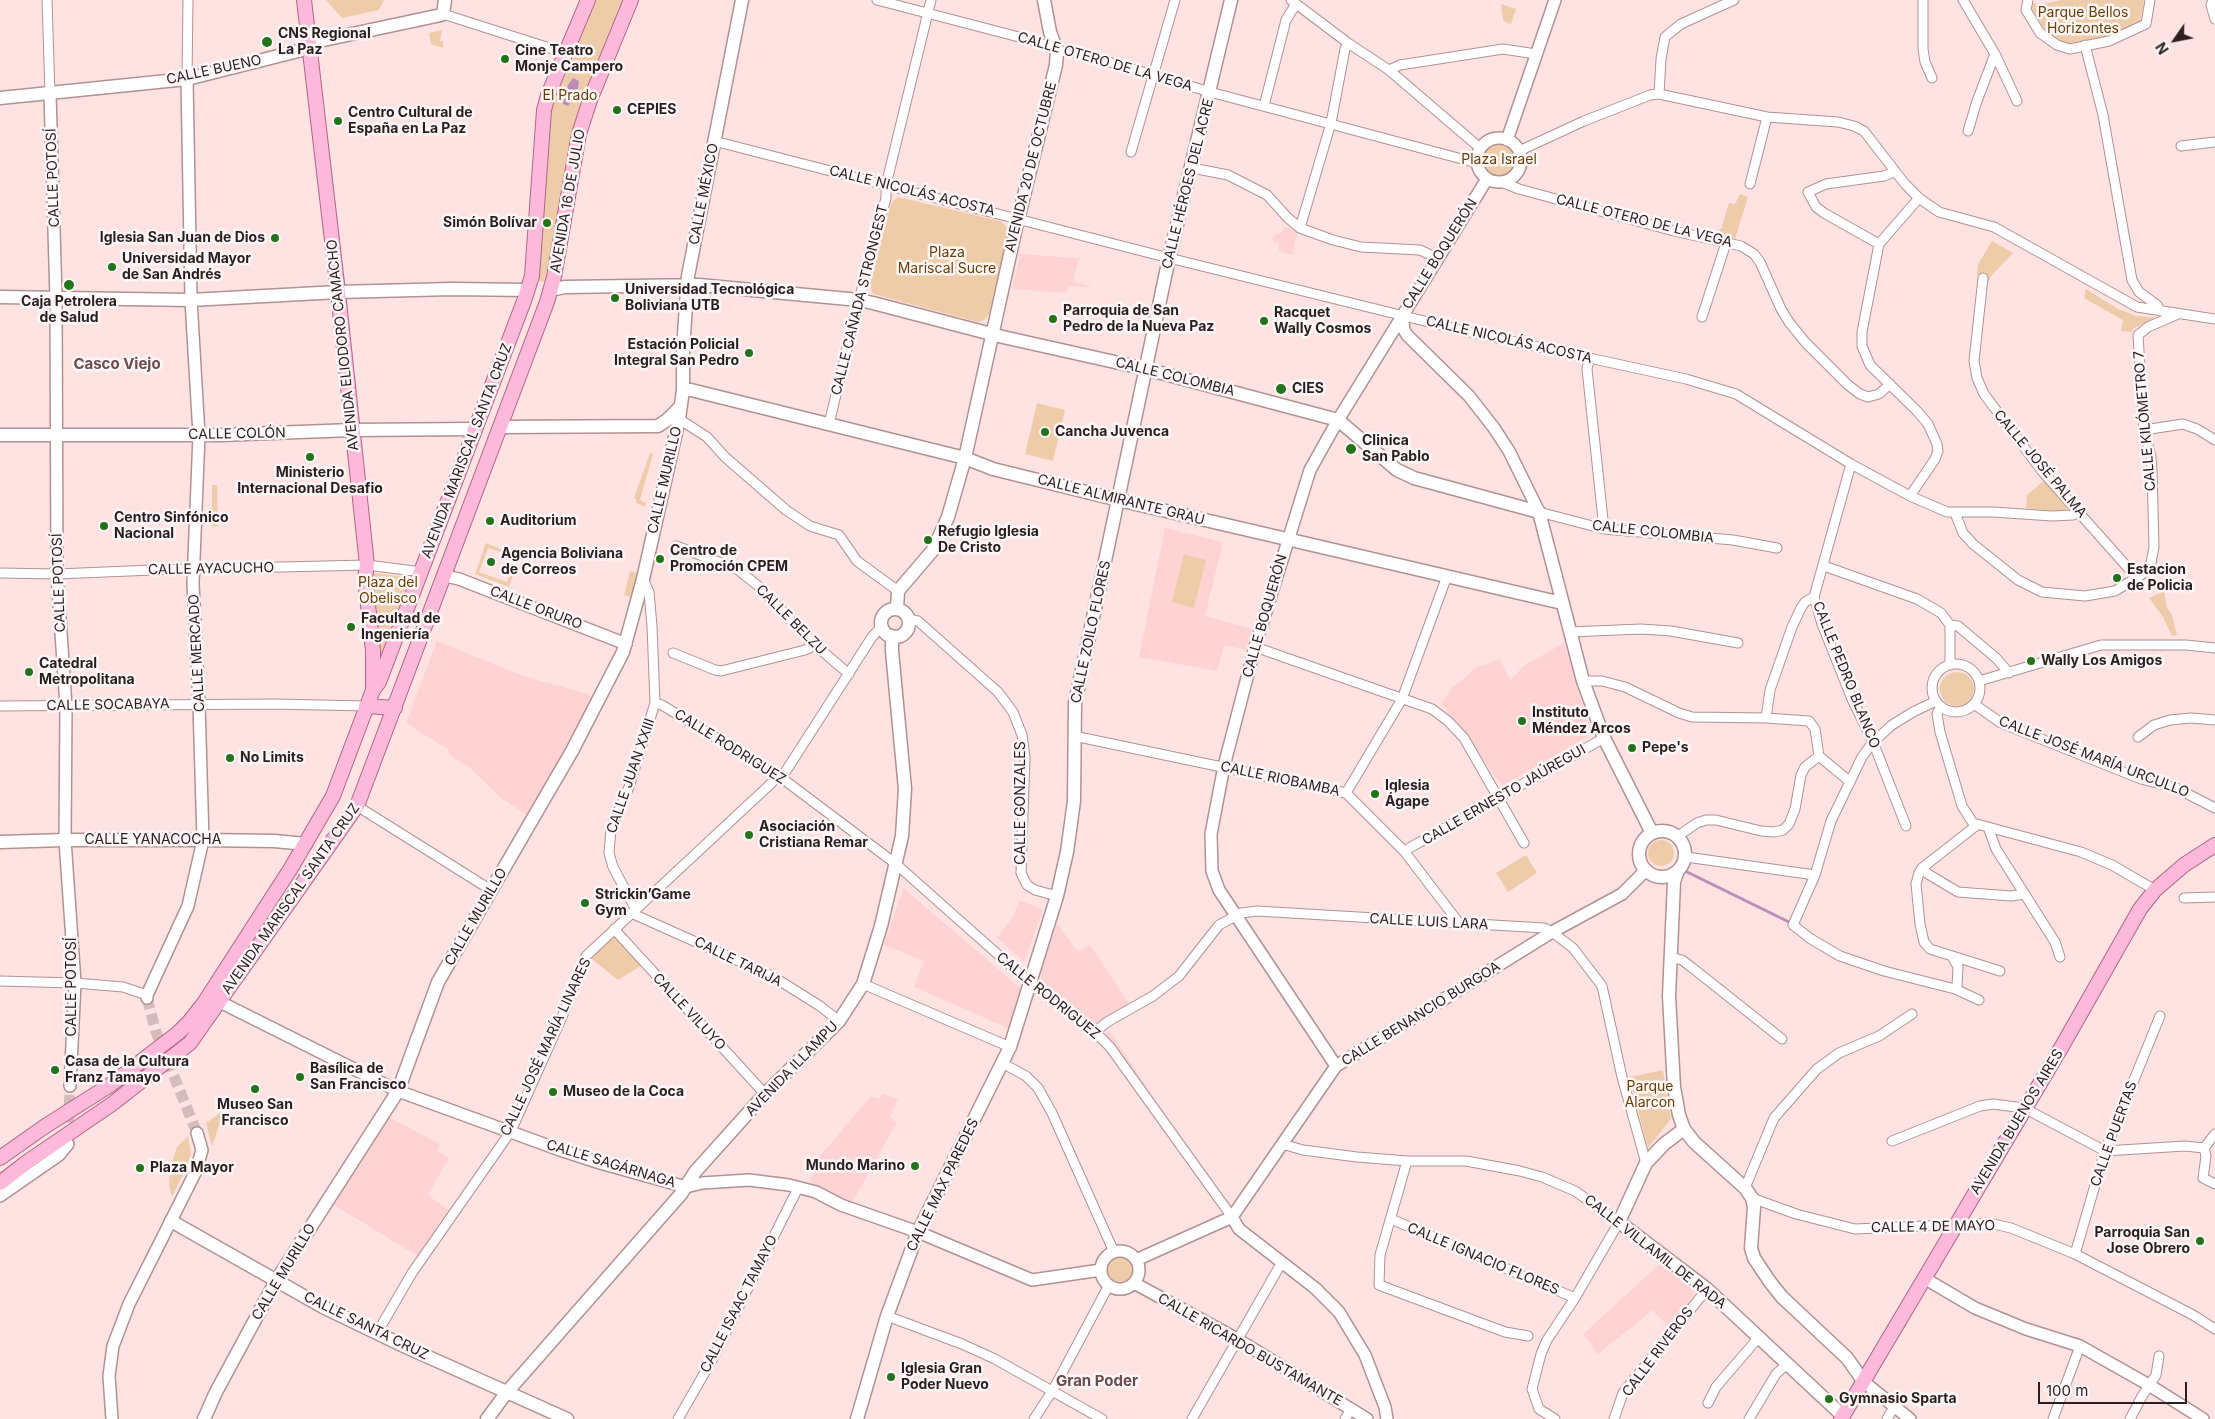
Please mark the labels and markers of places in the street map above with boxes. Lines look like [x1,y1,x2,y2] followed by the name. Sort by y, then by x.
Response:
[278,26,371,58] place label: CNS Regional La Paz
[260,35,274,49] marker: CNS Regional La Paz
[515,43,623,75] place label: Cine Teatro Monje Campero
[499,53,511,65] marker: Cine Teatro Monje Campero
[627,102,677,118] place label: CEPIES
[611,104,623,116] marker: CEPIES
[348,105,473,138] place label: Centro Cultural de España en La Paz
[332,115,344,127] marker: Centro Cultural de España en La Paz
[443,215,537,231] place label: Simón Bolívar
[541,217,553,229] marker: Simón Bolívar
[100,230,265,246] place label: Iglesia San Juan de Dios
[269,232,281,244] marker: Iglesia San Juan de Dios
[122,251,251,284] place label: Universidad Mayor de San Andrés
[106,261,118,273] marker: Universidad Mayor de San Andrés
[62,278,76,292] marker: Caja Petrolera de Salud
[625,282,794,314] place label: Universidad Tecnológica Boliviana UTB
[609,292,621,304] marker: Universidad Tecnológica Boliviana UTB
[21,294,117,326] place label: Caja Petrolera de Salud
[1063,303,1214,336] place label: Parroquia de San Pedro de la Nueva Paz
[1274,305,1371,338] place label: Racquet Wally Cosmos
[1047,313,1059,325] marker: Parroquia de San Pedro de la Nueva Paz
[1258,315,1270,327] marker: Racquet Wally Cosmos
[614,337,739,370] place label: Estación Policial Integral San Pedro
[743,347,755,359] marker: Estación Policial Integral San Pedro
[1292,381,1324,397] place label: CIES
[1274,382,1288,396] marker: CIES
[1055,424,1169,440] place label: Cancha Juvenca
[1039,426,1051,438] marker: Cancha Juvenca
[1362,433,1430,466] place label: Clinica San Pablo
[1344,442,1358,456] marker: Clinica San Pablo
[304,451,316,463] marker: Ministerio Internacional Desafio
[237,465,383,498] place label: Ministerio Internacional Desafio
[114,510,229,542] place label: Centro Sinfónico Nacional
[500,513,576,529] place label: Auditorium
[484,515,496,527] marker: Auditorium
[98,520,110,532] marker: Centro Sinfónico Nacional
[938,524,1039,556] place label: Refugio Iglesia De Cristo
[922,534,934,546] marker: Refugio Iglesia De Cristo
[670,543,788,576] place label: Centro de Promoción CPEM
[501,546,623,578] place label: Agencia Boliviana de Correos
[654,553,666,565] marker: Centro de Promoción CPEM
[485,556,497,568] marker: Agencia Boliviana de Correos
[2127,562,2193,594] place label: Estacion de Policia
[2111,572,2123,584] marker: Estacion de Policia
[361,611,441,644] place label: Facultad de Ingeniería
[345,621,357,633] marker: Facultad de Ingeniería
[2041,653,2162,669] place label: Wally Los Amigos
[2025,655,2037,667] marker: Wally Los Amigos
[39,656,135,689] place label: Catedral Metropolitana
[23,666,35,678] marker: Catedral Metropolitana
[1532,705,1631,738] place label: Instituto Méndez Arcos
[1516,715,1528,727] marker: Instituto Méndez Arcos
[1642,740,1689,756] place label: Pepe's
[1626,742,1638,754] marker: Pepe's
[240,750,304,766] place label: No Limits
[224,752,236,764] marker: No Limits
[1385,778,1430,810] place label: Iglesia Ágape
[1369,788,1381,800] marker: Iglesia Ágape
[759,819,868,852] place label: Asociación Cristiana Remar
[743,829,755,841] marker: Asociación Cristiana Remar
[595,887,691,920] place label: Strickin’Game Gym
[579,897,591,909] marker: Strickin’Game Gym
[65,1054,189,1086] place label: Casa de la Cultura Franz Tamayo
[310,1061,406,1094] place label: Basílica de San Francisco
[49,1064,61,1076] marker: Casa de la Cultura Franz Tamayo
[294,1071,306,1083] marker: Basílica de San Francisco
[249,1083,261,1095] marker: Museo San Francisco
[563,1084,684,1100] place label: Museo de la Coca
[547,1086,559,1098] marker: Museo de la Coca
[217,1097,293,1130] place label: Museo San Francisco
[806,1158,905,1174] place label: Mundo Marino
[150,1160,234,1176] place label: Plaza Mayor
[909,1160,921,1172] marker: Mundo Marino
[134,1162,146,1174] marker: Plaza Mayor
[2094,1225,2190,1258] place label: Parroquia San Jose Obrero
[2194,1235,2206,1247] marker: Parroquia San Jose Obrero
[901,1361,989,1394] place label: Iglesia Gran Poder Nuevo
[885,1371,897,1383] marker: Iglesia Gran Poder Nuevo
[1839,1391,1957,1407] place label: Gymnasio Sparta
[1823,1393,1835,1405] marker: Gymnasio Sparta

